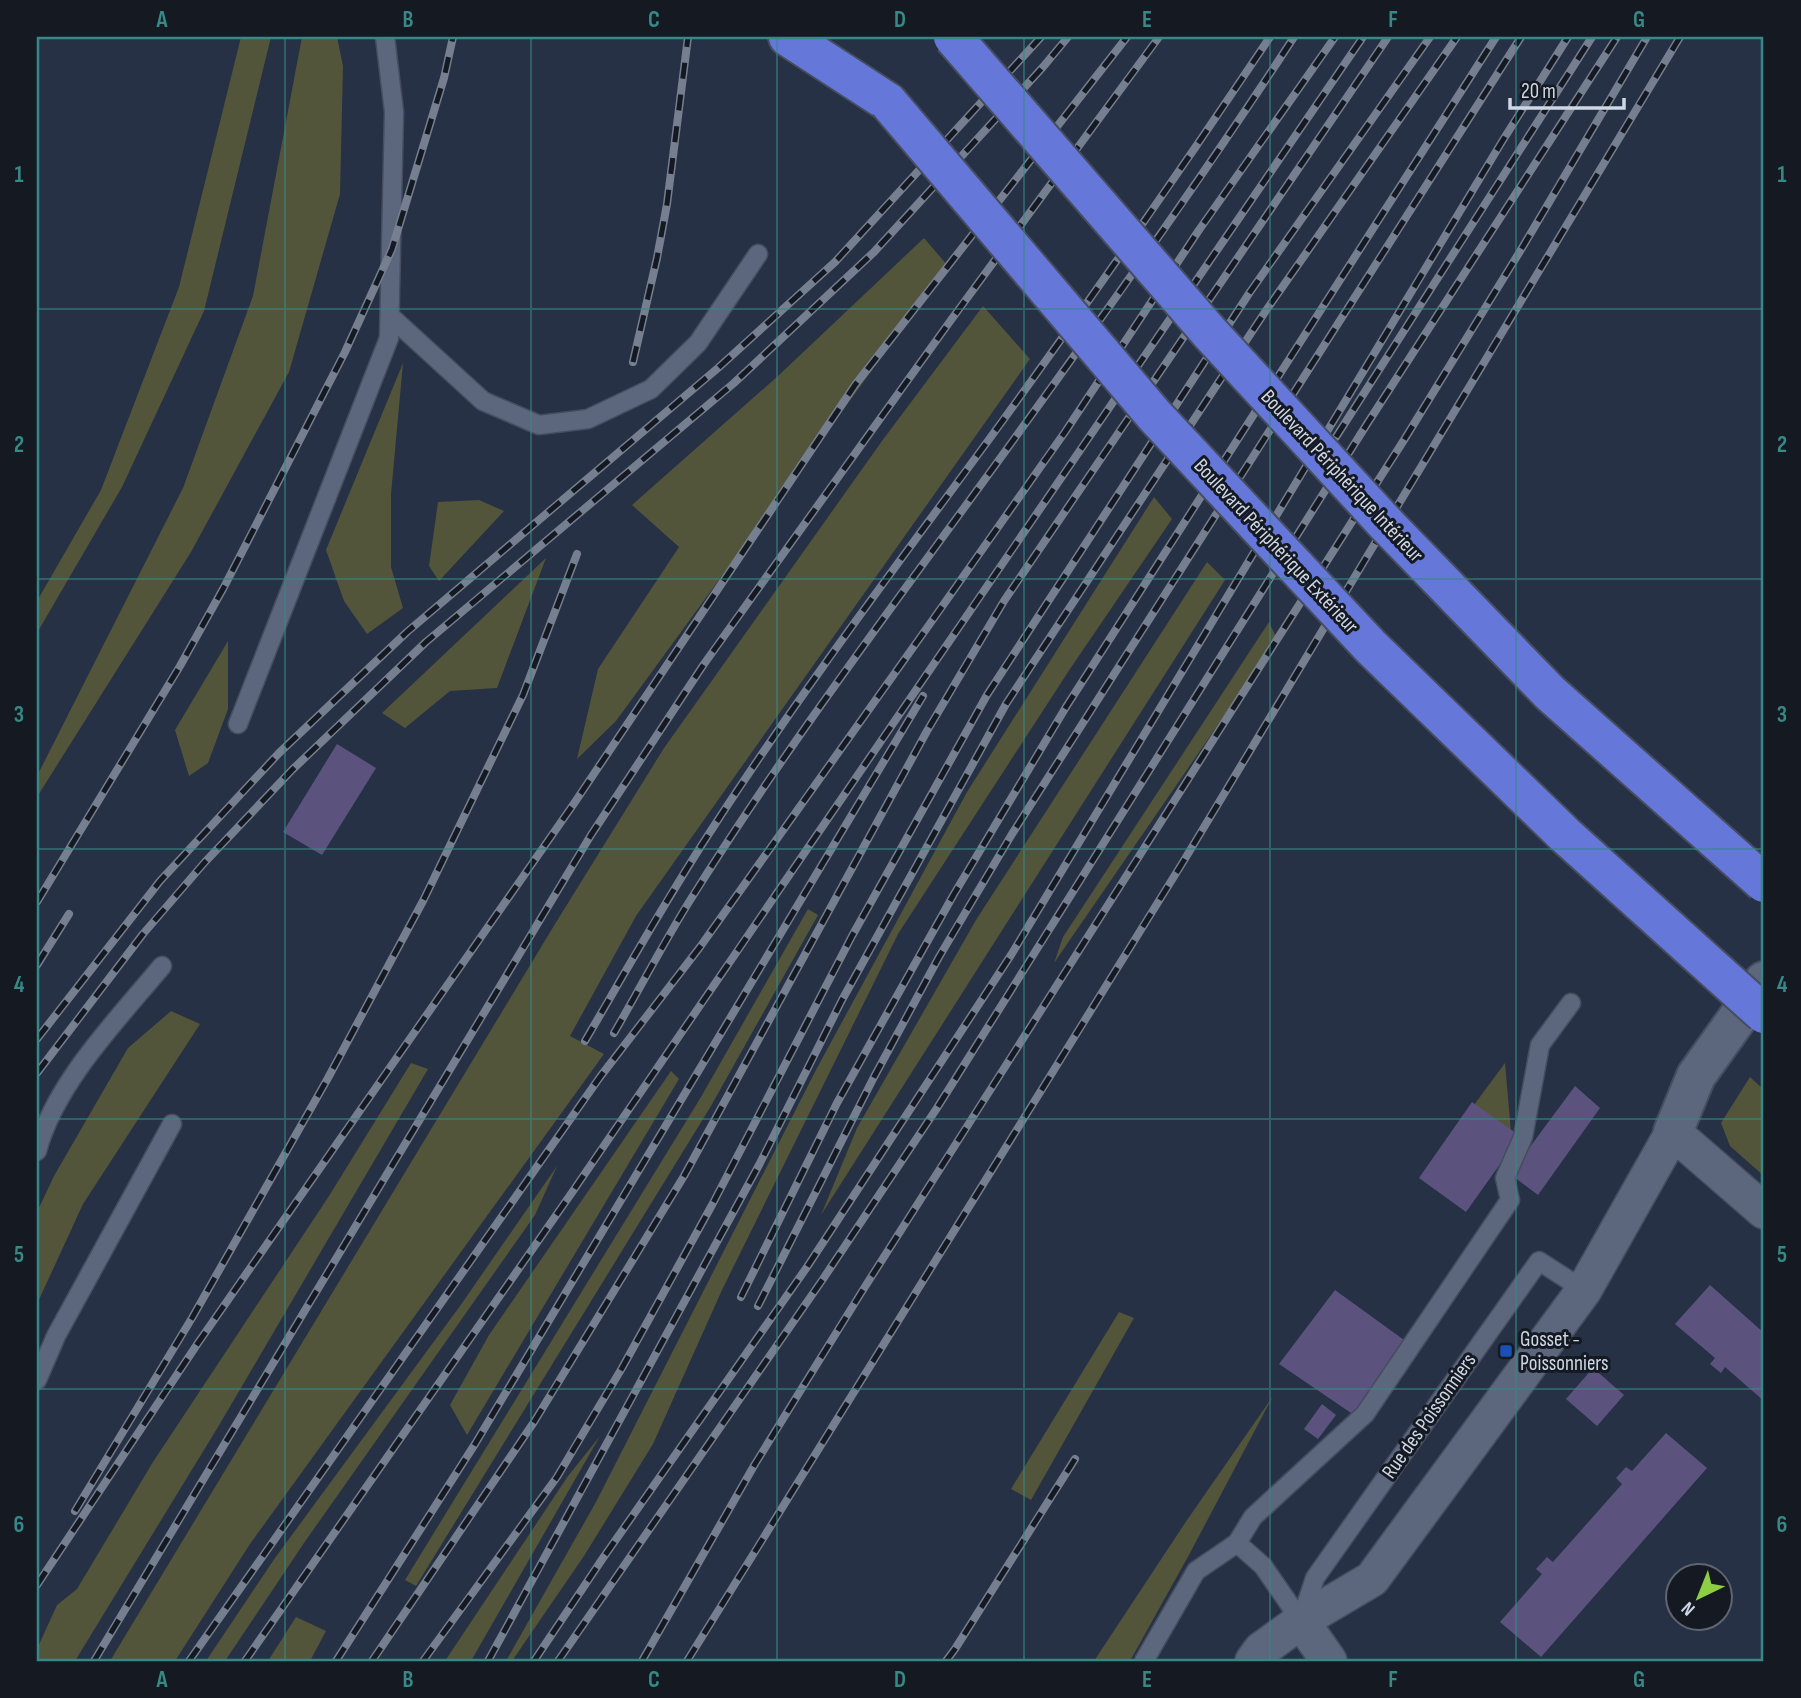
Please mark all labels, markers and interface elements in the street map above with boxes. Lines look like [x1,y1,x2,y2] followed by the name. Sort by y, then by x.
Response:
[156,6,169,34] text: A
[403,6,414,34] text: B
[648,6,660,34] text: C
[894,6,906,34] text: D
[1142,6,1152,34] text: E
[1388,6,1398,34] text: F
[1633,6,1645,34] text: G
[1510,66,1624,110] scale bar
[1521,79,1556,104] text: 20 m
[14,161,24,189] text: 1
[1777,161,1787,189] text: 1
[1256,385,1428,567] street label: Boulevard Périphérique Intérieur
[14,431,24,459] text: 2
[1777,431,1787,459] text: 2
[1189,454,1363,638] street label: Boulevard Périphérique Extérieur
[14,701,24,729] text: 3
[1777,701,1787,729] text: 3
[14,971,25,999] text: 4
[1777,971,1788,999] text: 4
[14,1241,24,1269] text: 5
[1777,1241,1787,1269] text: 5
[1520,1327,1609,1376] place label: Gosset - Poissonniers
[1498,1343,1514,1359] marker: Gosset - Poissonniers
[1377,1349,1481,1483] street label: Rue des Poissonniers
[14,1511,24,1539] text: 6
[1777,1511,1787,1539] text: 6
[1664,1562,1734,1632] north arrow
[1677,1596,1700,1620] text: N
[156,1666,169,1694] text: A
[403,1666,414,1694] text: B
[648,1666,660,1694] text: C
[894,1666,906,1694] text: D
[1142,1666,1152,1694] text: E
[1388,1666,1398,1694] text: F
[1633,1666,1645,1694] text: G

